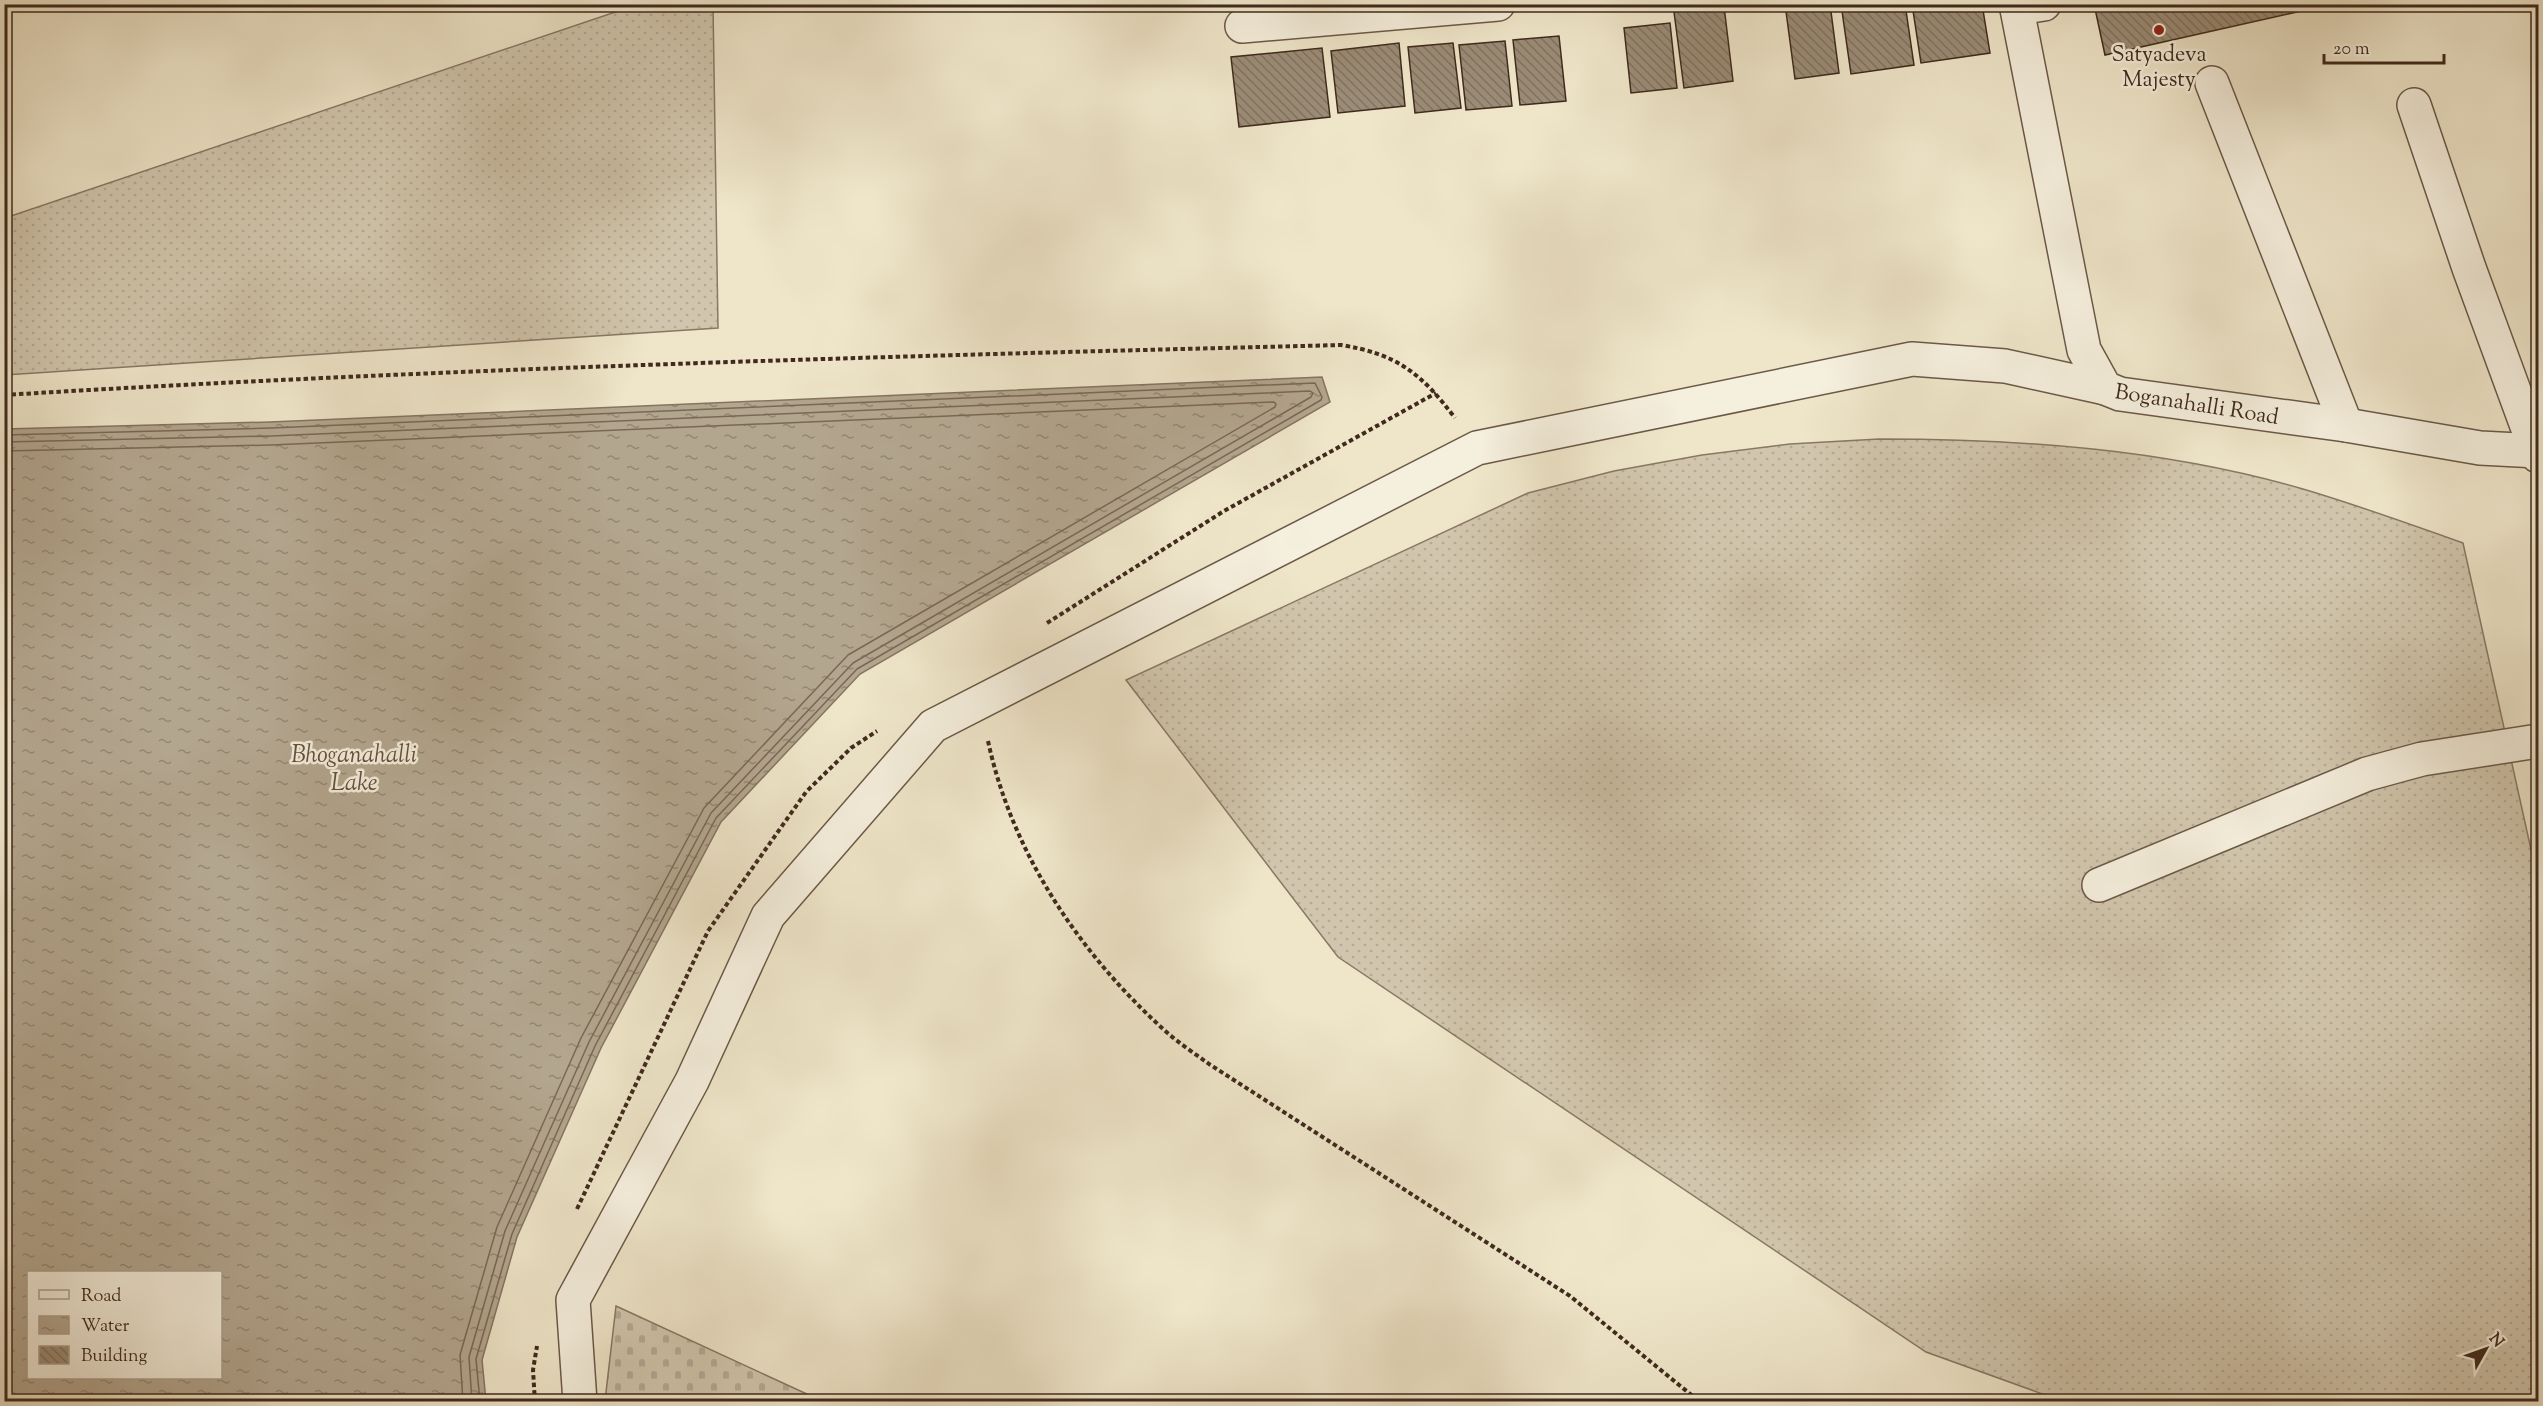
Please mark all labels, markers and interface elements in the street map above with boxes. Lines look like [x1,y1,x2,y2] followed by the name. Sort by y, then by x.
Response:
[2152,23,2166,37] marker: Satyadeva Majesty
[2324,27,2444,65] scale bar
[2333,37,2370,63] text: 20 m
[2111,40,2207,97] place label: Satyadeva Majesty
[2112,377,2281,435] street label: Boganahalli Road
[291,739,417,801] water label: Bhoganahalli Lake
[27,1271,222,1379] legend
[81,1284,121,1310] text: Road
[81,1314,130,1340] text: Water
[2456,1319,2516,1379] north arrow
[2483,1329,2509,1353] text: N
[81,1344,147,1370] text: Building

